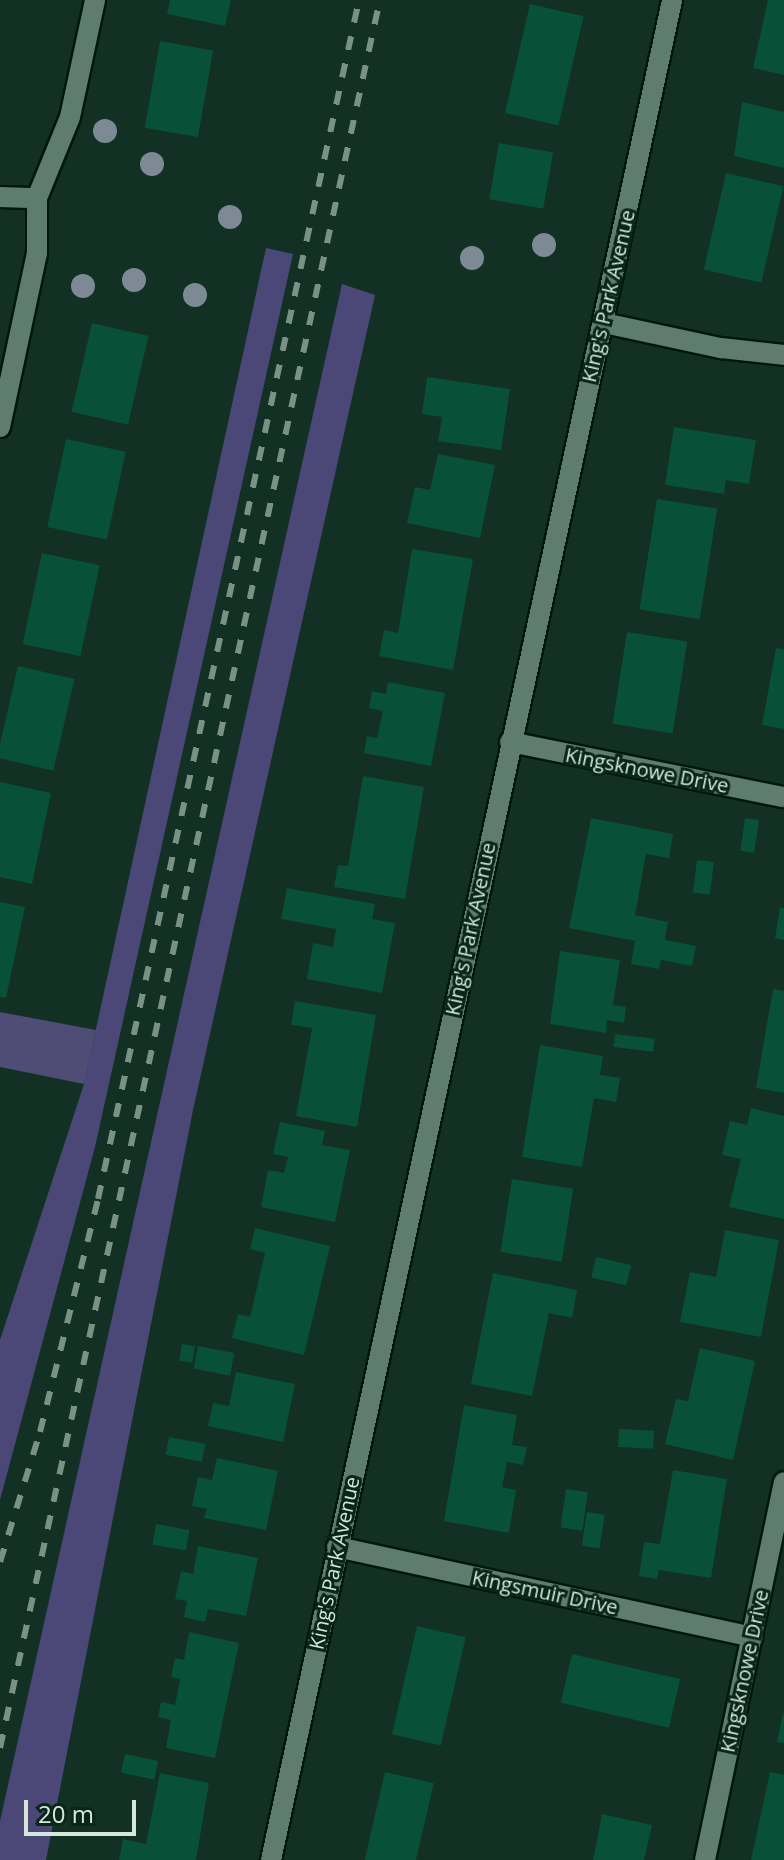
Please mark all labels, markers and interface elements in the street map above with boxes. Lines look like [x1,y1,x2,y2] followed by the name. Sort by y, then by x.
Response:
[576,207,640,385] street label: King's Park Avenue
[563,742,731,798] street label: Kingsknowe Drive
[440,840,500,1018] street label: King's Park Avenue
[304,1474,364,1652] street label: King's Park Avenue
[470,1565,620,1619] street label: Kingsmuir Drive
[715,1587,773,1755] street label: Kingsknowe Drive
[28,1784,140,1834] scale bar
[38,1797,94,1830] text: 20 m

